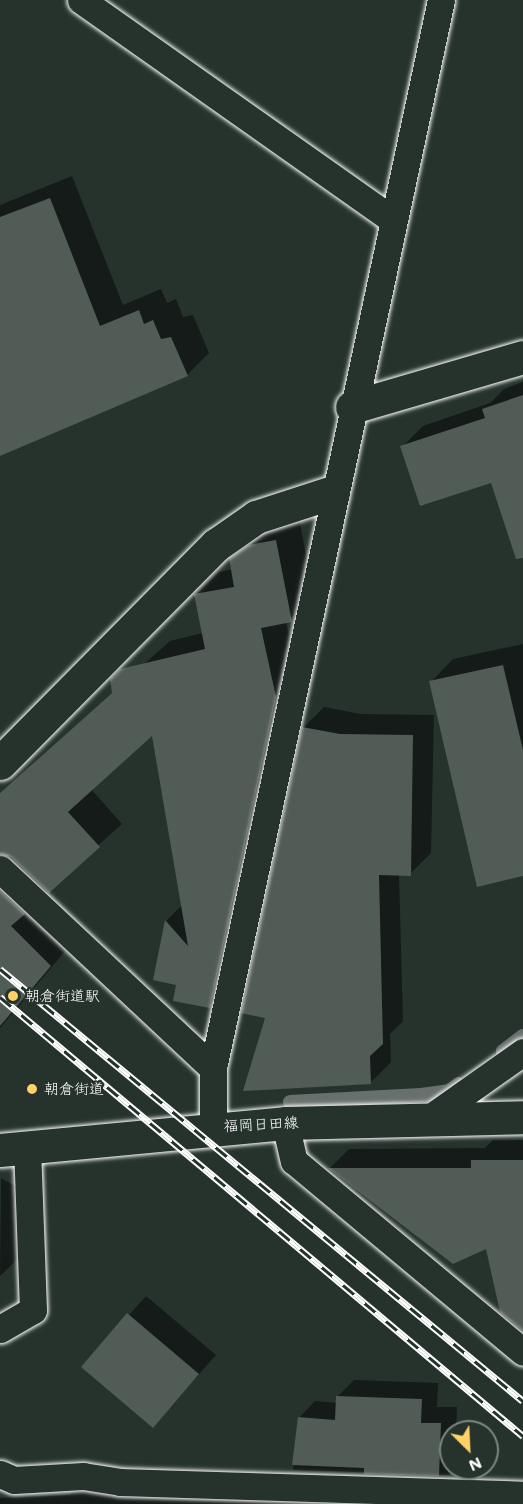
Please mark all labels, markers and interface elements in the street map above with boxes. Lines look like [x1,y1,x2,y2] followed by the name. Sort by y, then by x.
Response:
[25,987,100,1005] place label: 朝倉街道駅
[6,989,20,1003] marker: 朝倉街道駅
[44,1080,104,1098] place label: 朝倉街道
[25,1082,39,1096] marker: 朝倉街道
[223,1113,299,1135] street label: 福岡日田線
[439,1420,499,1480] north arrow
[466,1453,486,1477] text: N

